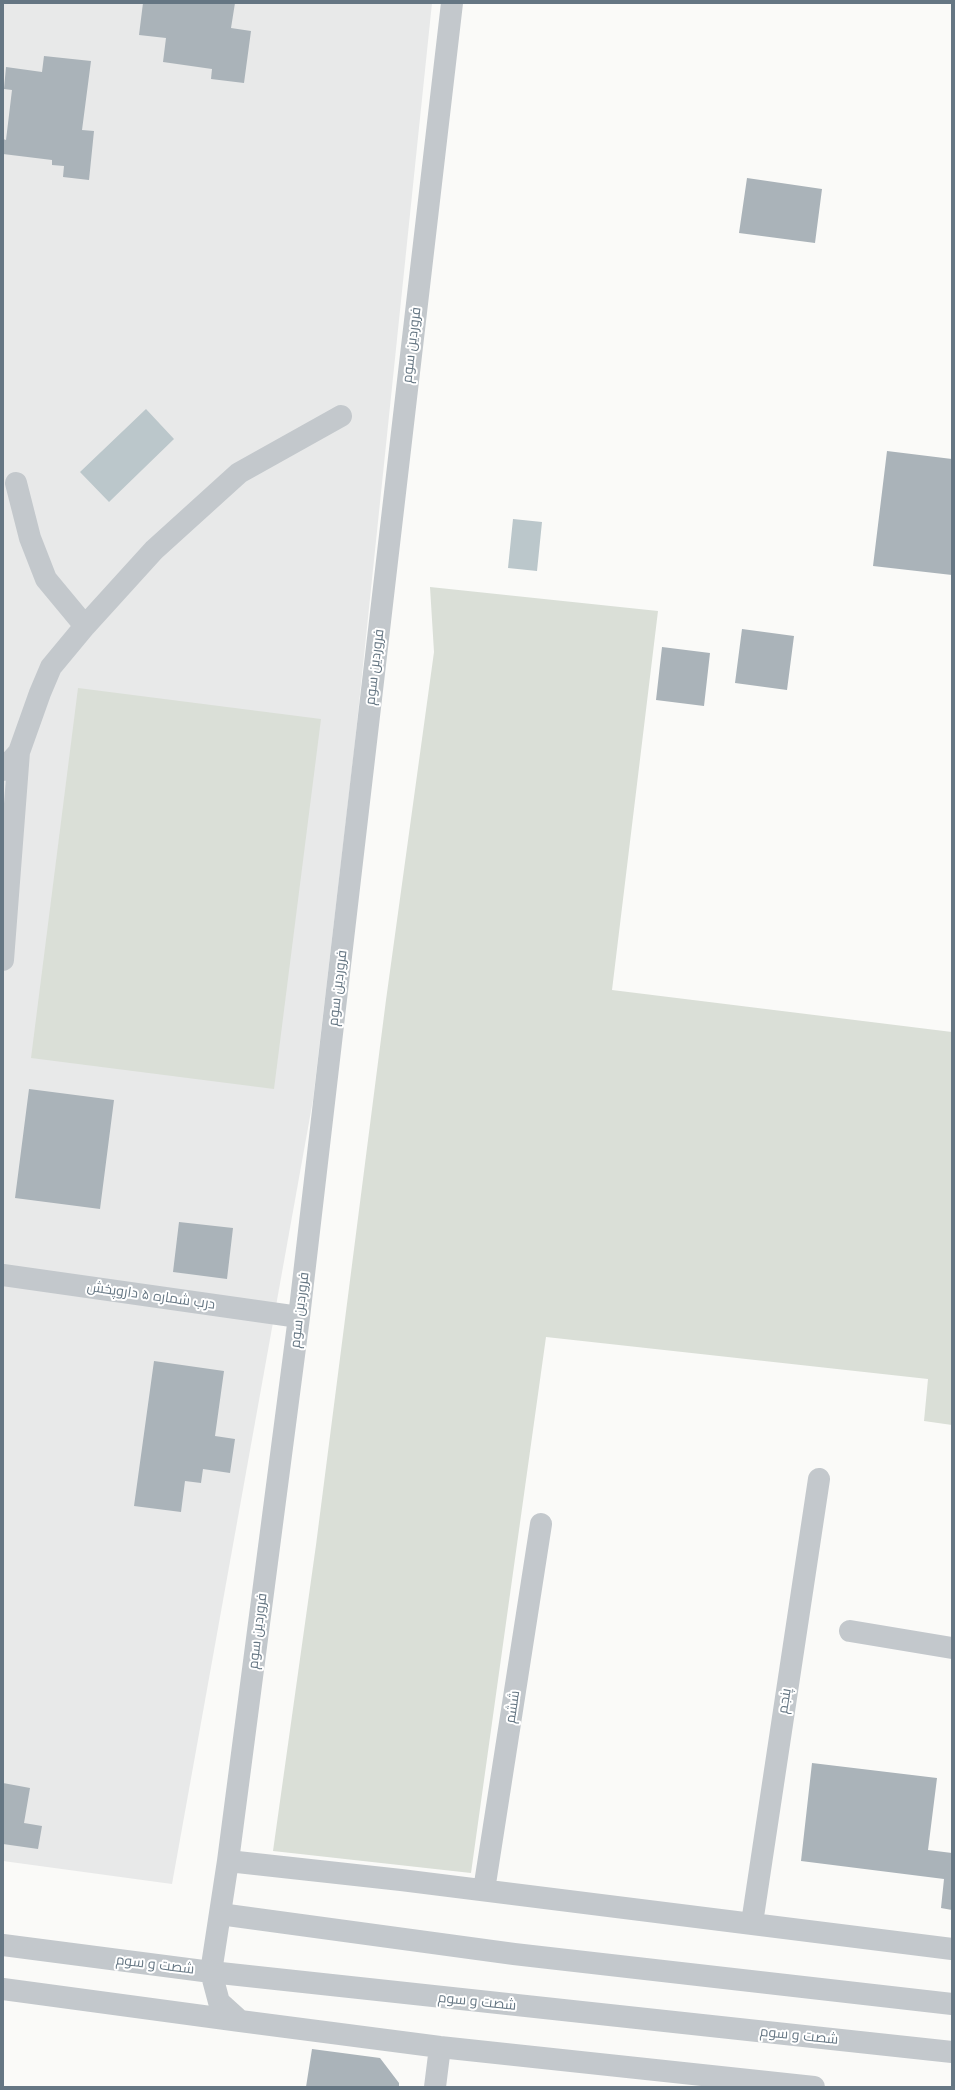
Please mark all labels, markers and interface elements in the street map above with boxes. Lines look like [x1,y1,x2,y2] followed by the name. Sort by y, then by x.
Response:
[399,306,425,384] street label: فروردین سوم
[362,628,388,706] street label: فروردین سوم
[325,949,351,1027] street label: فروردین سوم
[287,1271,313,1349] street label: فروردین سوم
[86,1279,216,1313] street label: درب شماره ۵ داروپخش
[245,1592,271,1670] street label: فروردین سوم
[775,1687,795,1715] street label: پنجم
[502,1689,524,1725] street label: ششم
[115,1952,195,1978] street label: شصت و سوم
[437,1990,517,2014] street label: شصت و سوم
[759,2024,839,2048] street label: شصت و سوم

